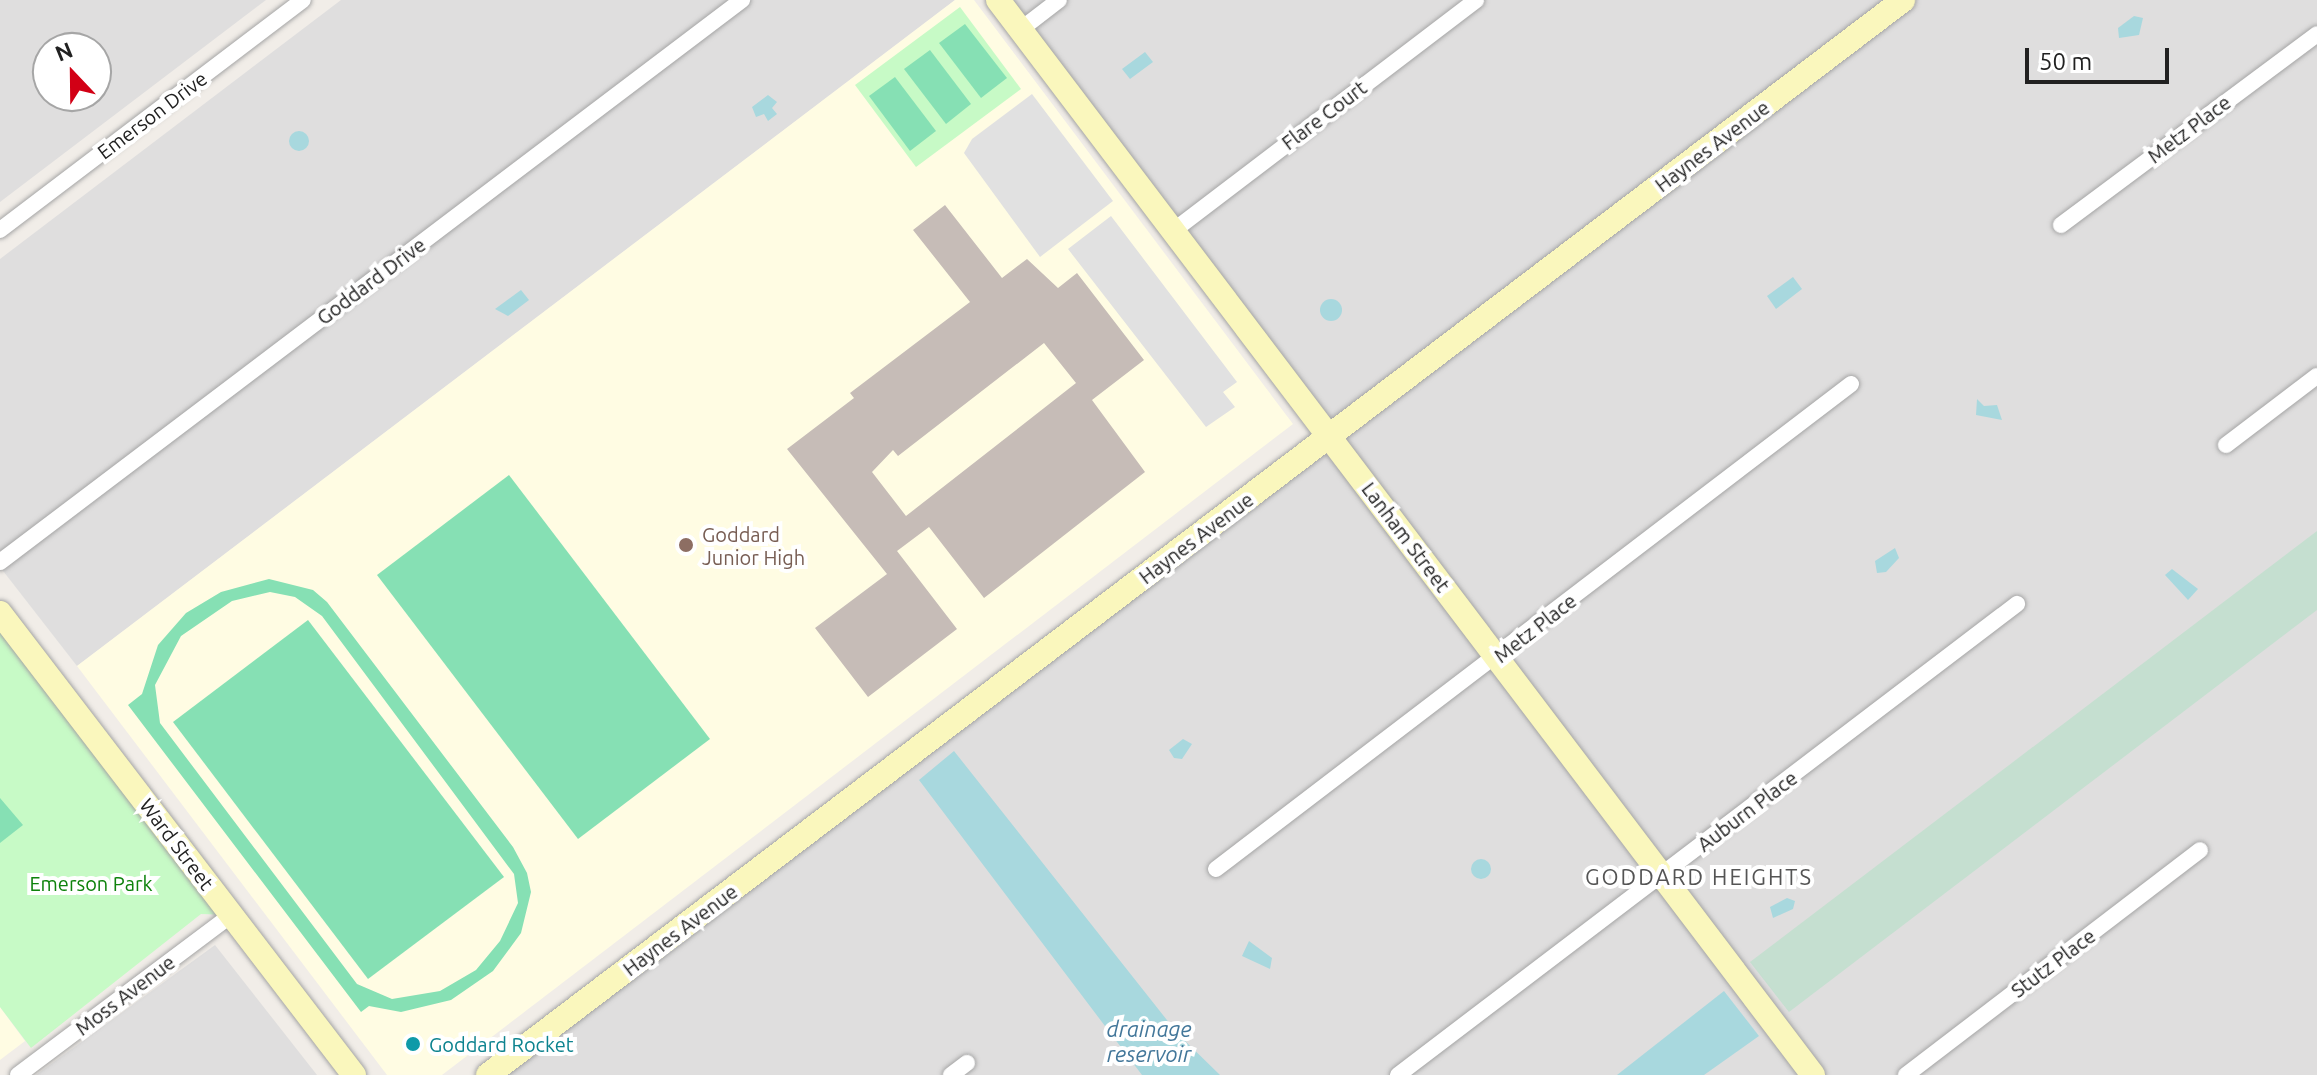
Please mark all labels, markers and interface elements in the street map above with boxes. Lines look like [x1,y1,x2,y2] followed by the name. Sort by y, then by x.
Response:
[32,32,112,112] north arrow
[2029,32,2173,82] scale bar
[51,36,76,66] text: N
[2039,48,2092,75] text: 50 m
[93,66,211,164] street label: Emerson Drive
[1277,75,1371,155] street label: Flare Court
[2143,90,2235,168] street label: Metz Place
[1650,95,1774,197] street label: Haynes Avenue
[312,232,430,330] street label: Goddard Drive
[1357,477,1455,597] street label: Lanham Street
[1134,487,1258,589] street label: Haynes Avenue
[702,522,805,569] place label: Goddard Junior High
[677,536,695,554] marker: Goddard Junior High
[1489,588,1581,668] street label: Metz Place
[1692,766,1802,856] street label: Auburn Place
[135,794,219,894] street label: Ward Street
[1585,864,1813,890] district label: GODDARD HEIGHTS
[29,871,153,895] park label: Emerson Park
[618,879,742,981] street label: Haynes Avenue
[2006,924,2100,1002] street label: Stutz Place
[70,950,180,1040] street label: Moss Avenue
[1106,1015,1192,1066] water label: drainage reservoir
[429,1032,574,1056] place label: Goddard Rocket
[404,1035,422,1053] marker: Goddard Rocket

